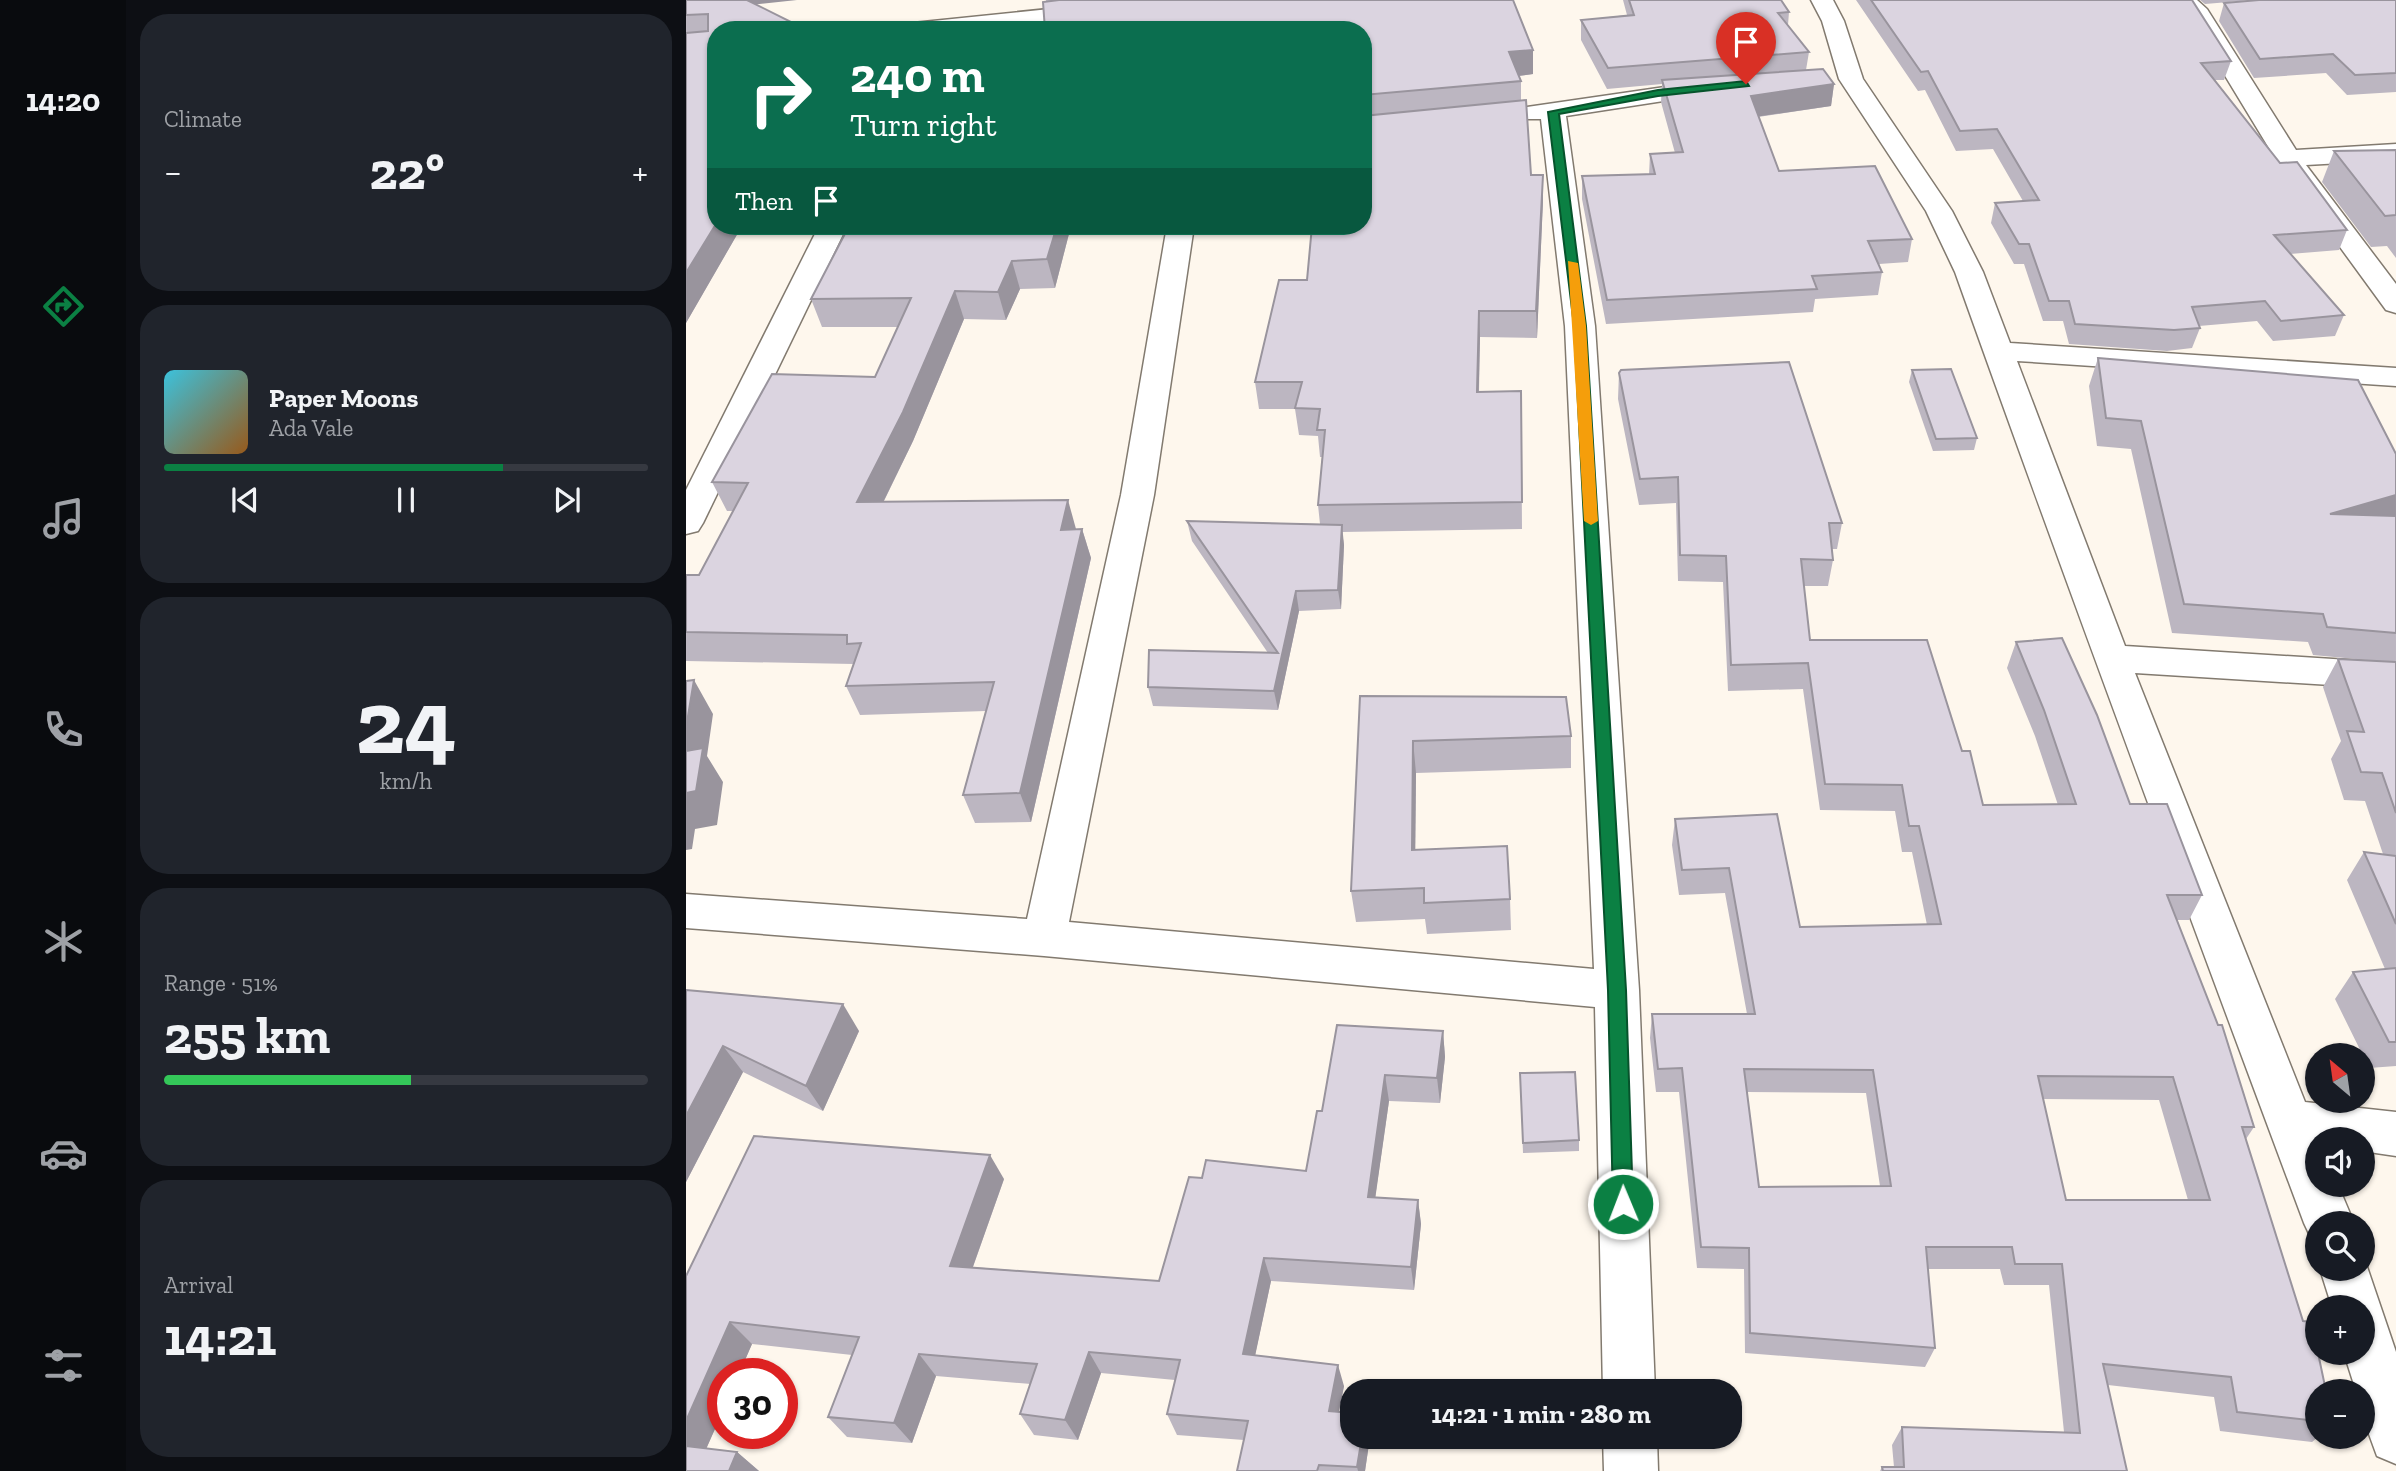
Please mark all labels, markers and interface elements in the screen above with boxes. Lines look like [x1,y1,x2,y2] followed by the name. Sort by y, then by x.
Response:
[1716,12.0,1776,84] pin
[1727,23,1765,61] icon: arrive
[850,46,985,105] text: 240 m
[735,49,826,140] icon: right
[26,81,100,119] text: 14:20
[164,105,242,133] text: Climate
[850,106,997,144] text: Turn right
[370,140,444,202] text: 22°
[164,149,182,195] text: −
[632,149,648,195] text: +
[807,182,845,220] icon: arrive
[735,185,793,217] text: Then
[39,282,88,331] icon: directions
[269,382,418,414] text: Paper Moons
[269,414,353,442] text: Ada Vale
[226,481,264,519] icon: previous
[387,481,425,519] icon: pause
[548,481,586,519] icon: next
[39,494,88,543] icon: music
[356,667,456,776] text: 24
[39,705,88,754] icon: phone
[380,767,432,795] text: km/h
[39,917,88,966] icon: climate
[164,969,278,997] text: Range · 51%
[164,1004,330,1066] text: 255 km
[2305,1043,2375,1113] north arrow
[2305,1043,2375,1449] map controls
[2305,1127,2375,1197] button: sound
[39,1129,88,1178] icon: car
[1586,1167,1660,1241] position arrow
[2305,1211,2375,1281] button: search
[164,1271,233,1299] text: Arrival
[2305,1295,2375,1365] button: +
[164,1306,276,1368] text: 14:21
[39,1341,88,1390] icon: filters
[707,1358,798,1449] speed limit sign: 30
[2305,1379,2375,1449] button: −
[1431,1398,1651,1430] text: 14:21 · 1 min · 280 m

